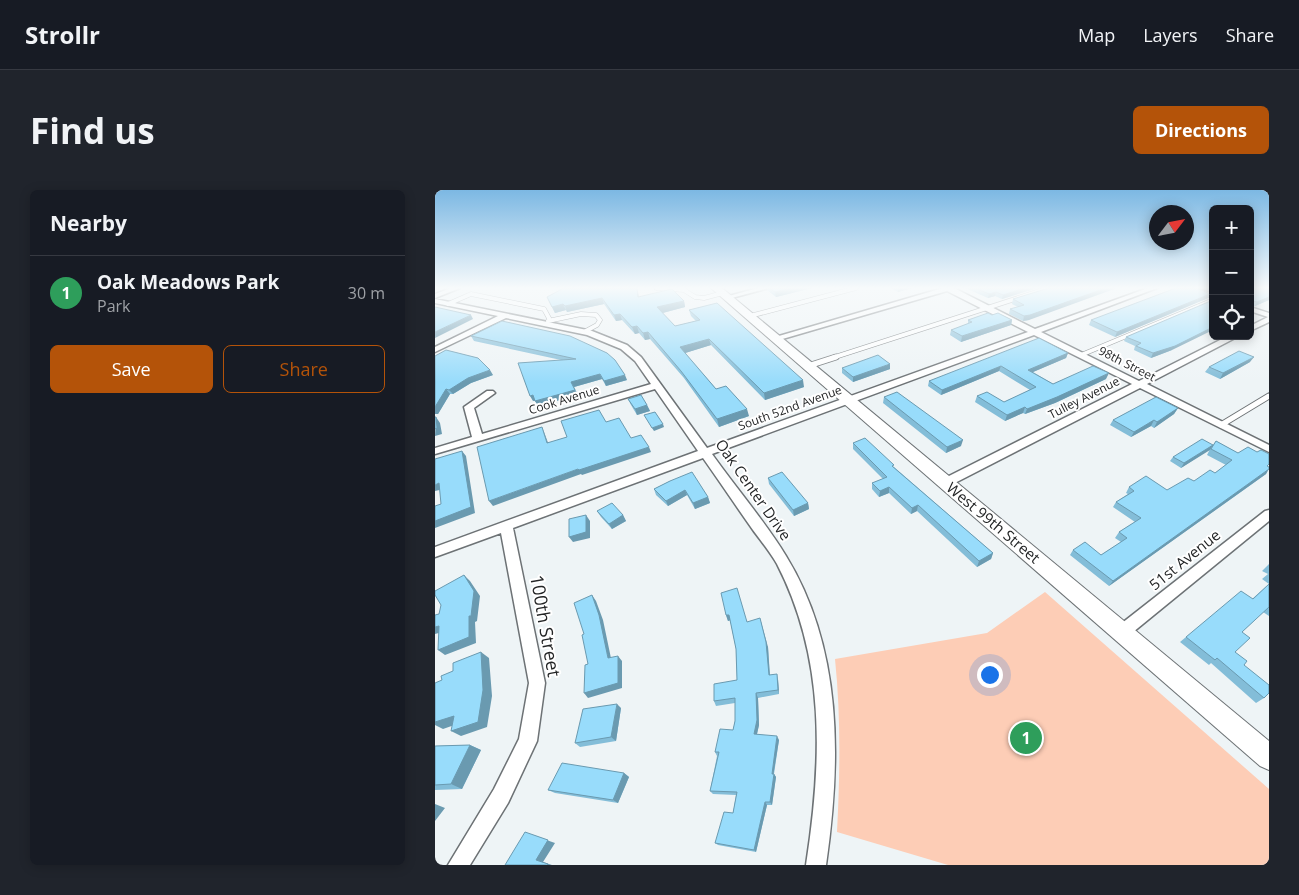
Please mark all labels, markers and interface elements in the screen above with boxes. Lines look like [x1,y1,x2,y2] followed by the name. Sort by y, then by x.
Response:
[25,18,100,51] text: Strollr
[1078,23,1115,47] text: Map
[1143,23,1198,47] text: Layers
[1226,23,1274,47] text: Share
[1133,106,1269,154] button: Directions
[30,107,155,154] text: Find us
[1149,205,1194,250] north arrow
[1209,205,1254,340] map controls
[1209,205,1254,250] button: +
[50,209,127,237] text: Nearby
[1209,250,1254,295] button: −
[97,269,279,295] text: Oak Meadows Park
[61,282,71,304] text: 1
[348,282,385,304] text: 30 m
[97,295,130,317] text: Park
[1209,295,1254,340] button: locate
[1096,342,1159,385] street label: 98th Street
[50,345,213,393] button: Save
[223,345,385,393] button: Share
[1045,372,1122,423] street label: Tulley Avenue
[526,381,602,418] street label: Cook Avenue
[736,381,844,434] street label: South 52nd Avenue
[711,435,796,544] street label: Oak Center Drive
[943,477,1045,567] street label: West 99th Street
[1145,524,1224,594] street label: 51st Avenue
[525,573,567,679] street label: 100th Street
[977,662,1003,688] your location
[1010,719,1042,757] pin: 1

